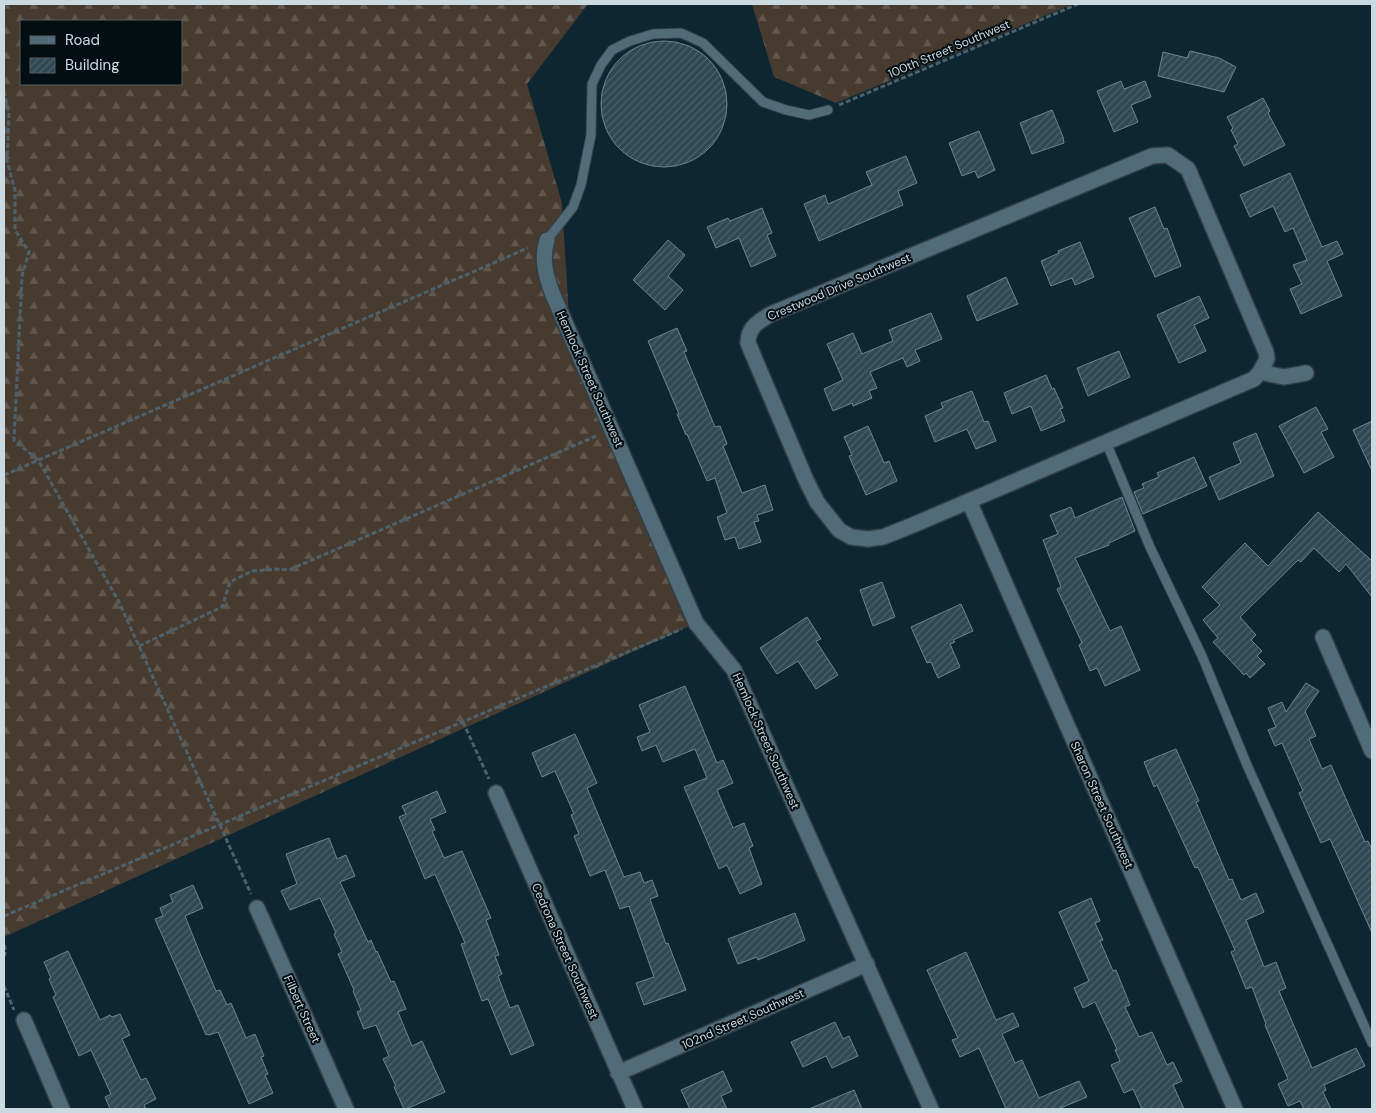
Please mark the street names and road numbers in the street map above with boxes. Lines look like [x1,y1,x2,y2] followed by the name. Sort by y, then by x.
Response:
[886,16,1013,82] street label: 100th Street Southwest
[765,249,913,325] street label: Crestwood Drive Southwest
[553,308,627,450] street label: Hemlock Street Southwest
[729,670,803,812] street label: Hemlock Street Southwest
[1067,739,1137,871] street label: Sharon Street Southwest
[528,881,602,1022] street label: Cedrona Street Southwest
[280,973,324,1046] street label: Filbert Street
[679,985,807,1053] street label: 102nd Street Southwest

